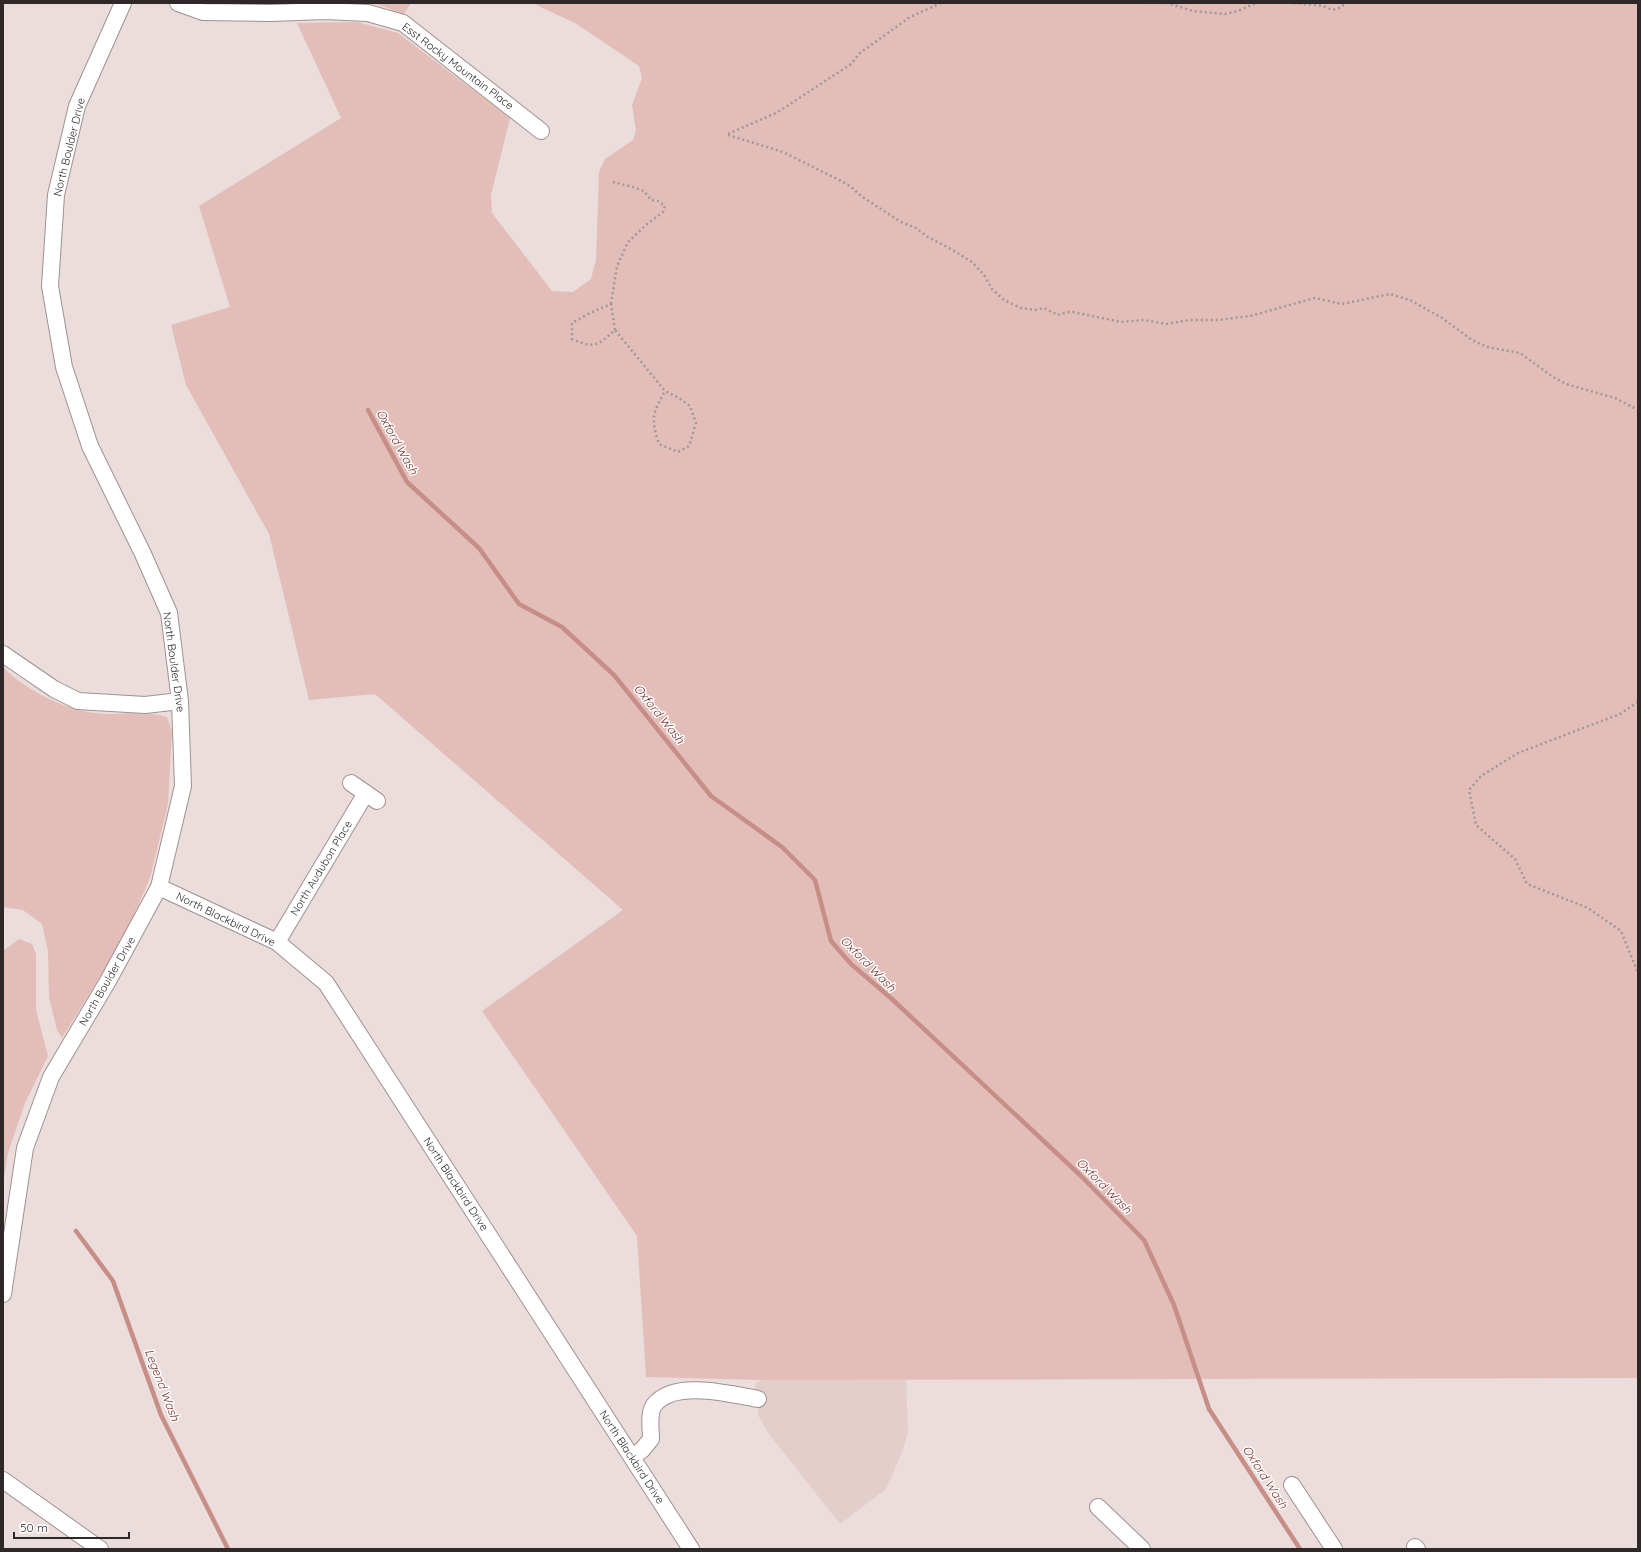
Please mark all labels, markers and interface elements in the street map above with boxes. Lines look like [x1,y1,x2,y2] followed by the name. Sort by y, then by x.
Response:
[399,19,517,113] street label: Esst Rocky Mountain Place
[50,96,88,198] street label: North Boulder Drive
[373,407,422,477] water label: Oxford Wash
[160,611,188,713] street label: North Boulder Drive
[631,681,688,747] water label: Oxford Wash
[287,818,355,918] street label: North Audubon Place
[174,889,278,949] street label: North Blackbird Drive
[838,933,899,995] water label: Oxford Wash
[76,934,138,1028] street label: North Boulder Drive
[420,1135,492,1233] street label: North Blackbird Drive
[1074,1155,1135,1217] water label: Oxford Wash
[142,1347,183,1423] water label: Legend Wash
[596,1408,668,1506] street label: North Blackbird Drive
[1239,1442,1291,1511] water label: Oxford Wash
[14,1514,129,1540] scale bar
[20,1520,48,1535] text: 50 m

